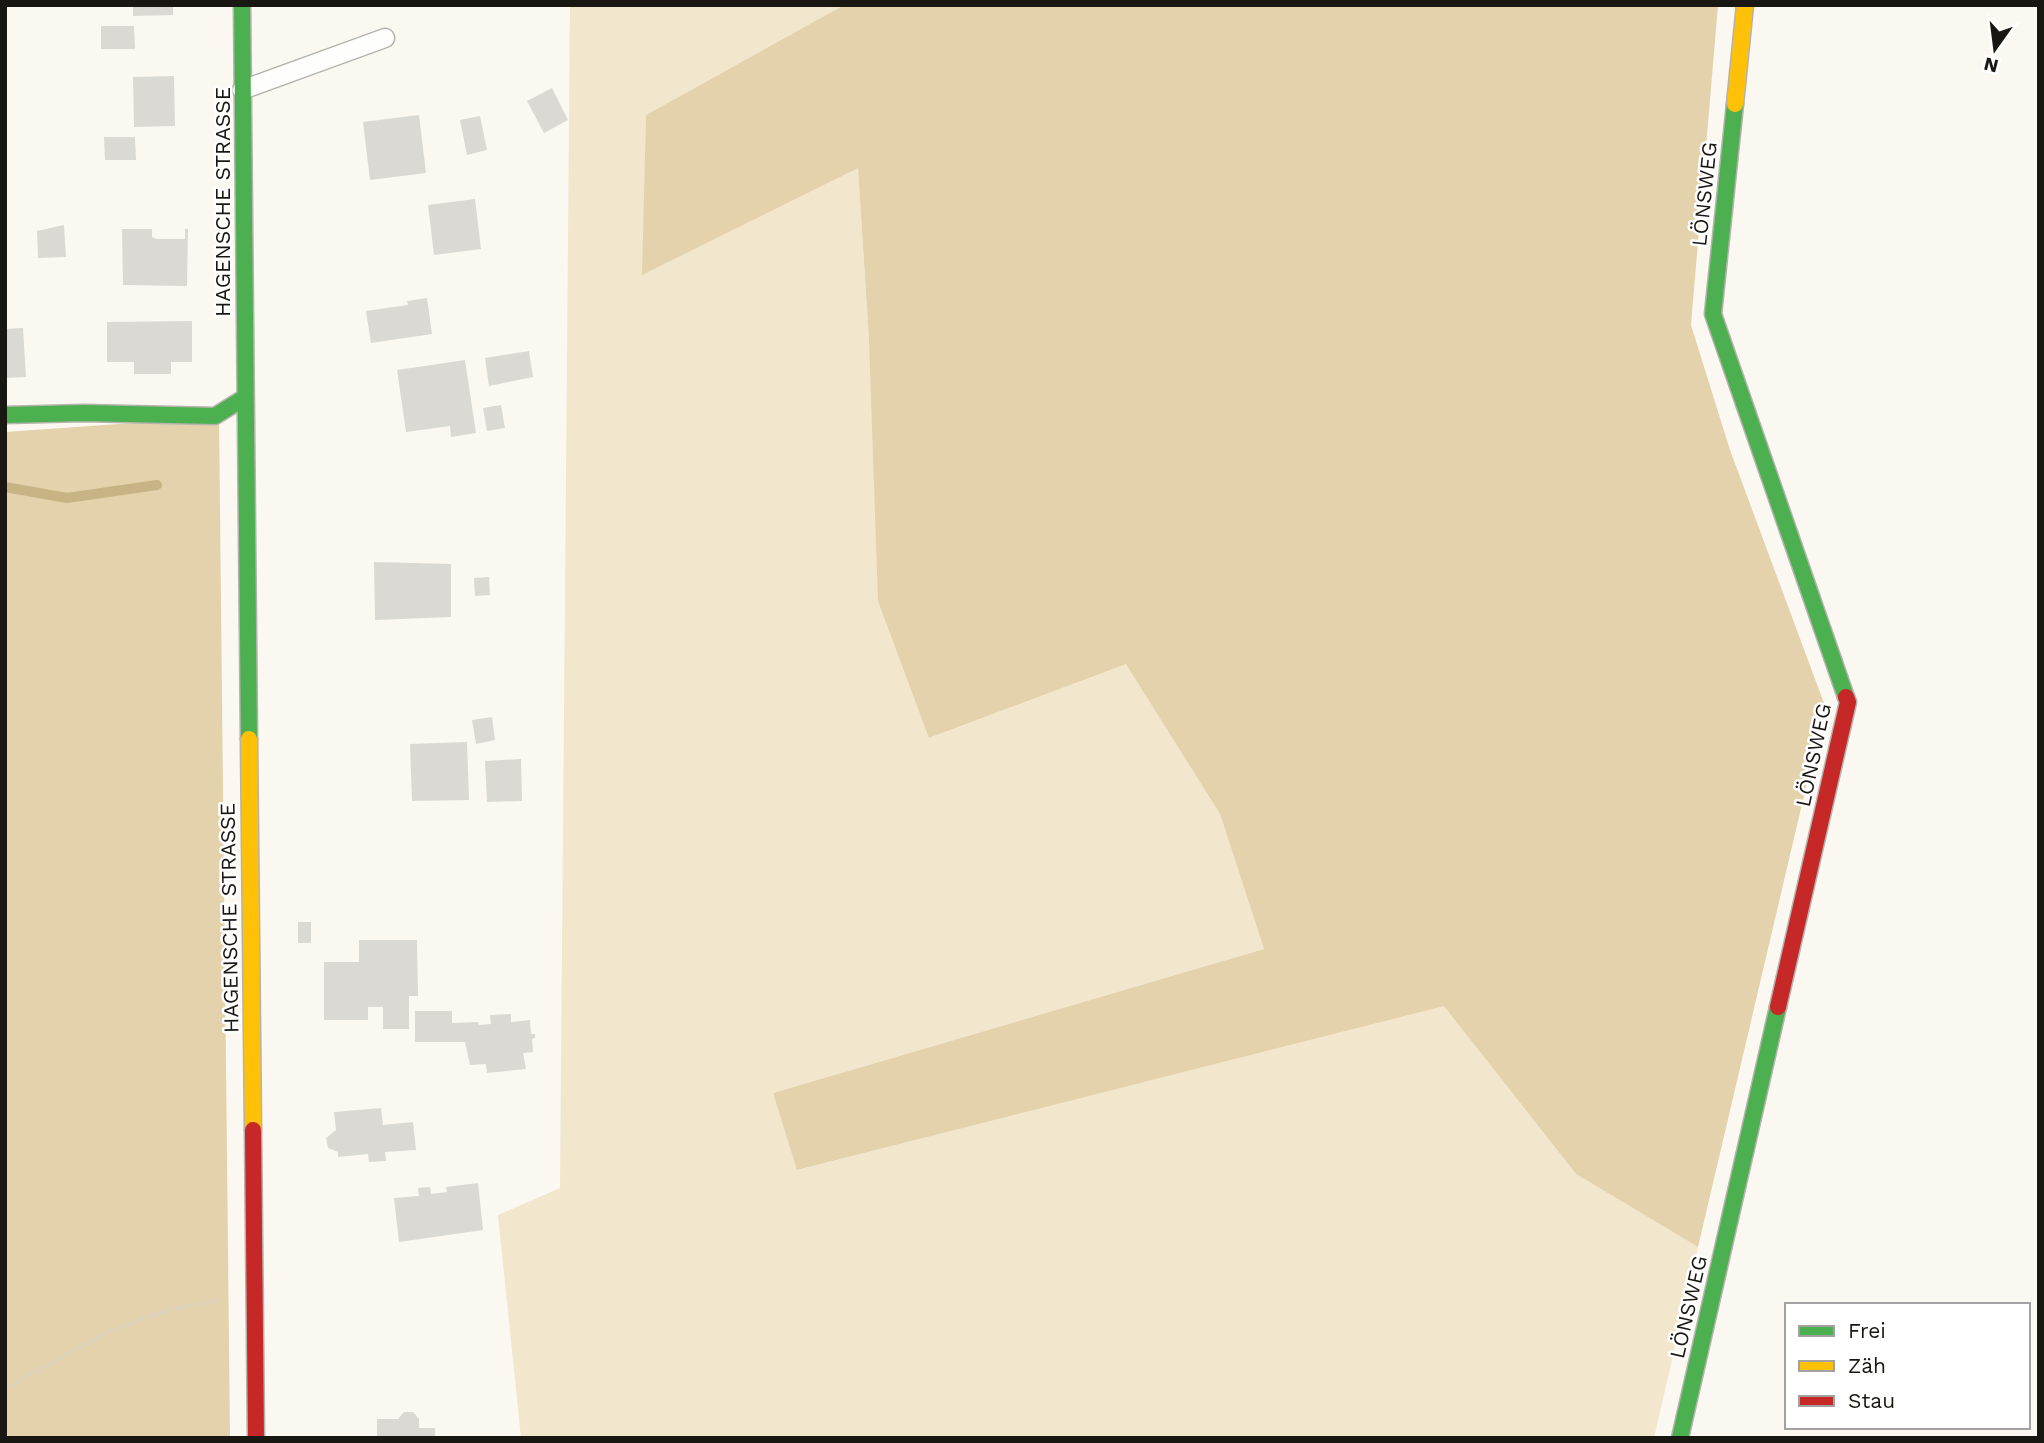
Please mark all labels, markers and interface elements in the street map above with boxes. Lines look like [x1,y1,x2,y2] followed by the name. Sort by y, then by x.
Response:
[1960,14,2030,84] north arrow
[1981,52,2001,78] text: N
[210,87,235,317] street label: HAGENSCHE STRASSE
[1686,140,1722,248] street label: LÖNSWEG
[1790,701,1836,809] street label: LÖNSWEG
[214,803,244,1033] street label: HAGENSCHE STRASSE
[1664,1253,1712,1361] street label: LÖNSWEG
[1785,1303,2030,1429] legend
[1848,1318,1886,1343] text: Frei
[1848,1353,1886,1378] text: Zäh
[1848,1388,1895,1413] text: Stau

